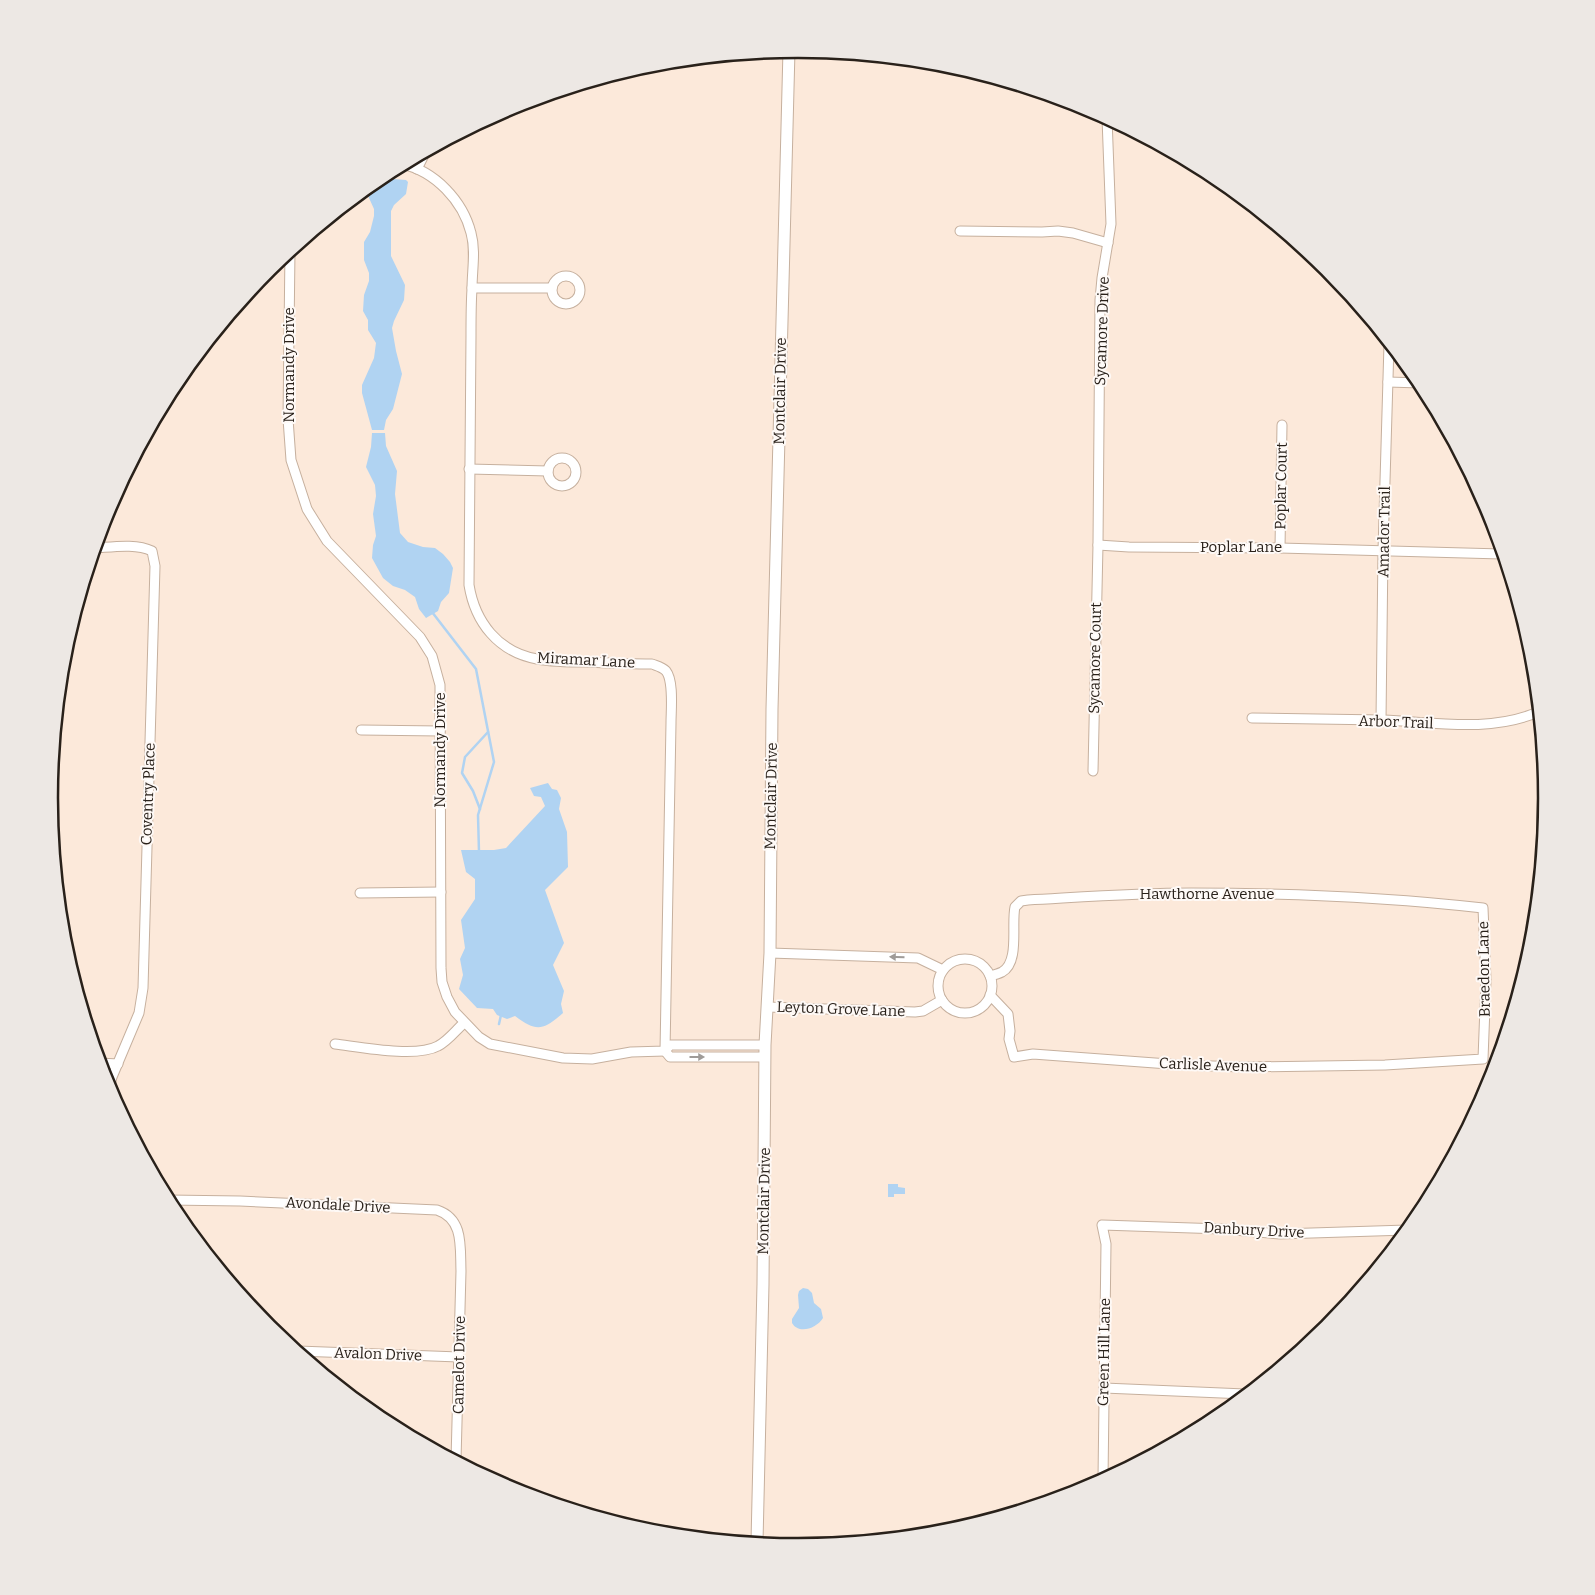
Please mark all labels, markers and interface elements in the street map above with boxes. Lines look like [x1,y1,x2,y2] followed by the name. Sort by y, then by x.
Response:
[1091,276,1113,386] street label: Sycamore Drive
[280,307,298,423] street label: Normandy Drive
[770,337,790,445] street label: Montclair Drive
[1271,442,1291,530] street label: Poplar Court
[1374,486,1394,578] street label: Amador Trail
[1200,538,1282,556] street label: Poplar Lane
[1085,602,1105,714] street label: Sycamore Court
[536,648,636,672] street label: Miramar Lane
[431,692,449,808] street label: Normandy Drive
[1358,712,1434,732] street label: Arbor Trail
[137,742,159,846] street label: Coventry Place
[761,742,781,850] street label: Montclair Drive
[1140,885,1274,903] street label: Hawthorne Avenue
[1474,921,1494,1017] street label: Braedon Lane
[889,952,905,960] one-way arrow
[776,998,906,1020] street label: Leyton Grove Lane
[690,1053,706,1061] one-way arrow
[1159,1054,1267,1076] street label: Carlisle Avenue
[754,1147,774,1255] street label: Montclair Drive
[285,1193,391,1217] street label: Avondale Drive
[1203,1218,1305,1242] street label: Danbury Drive
[1094,1298,1114,1406] street label: Green Hill Lane
[449,1316,469,1414] street label: Camelot Drive
[334,1343,422,1365] street label: Avalon Drive

